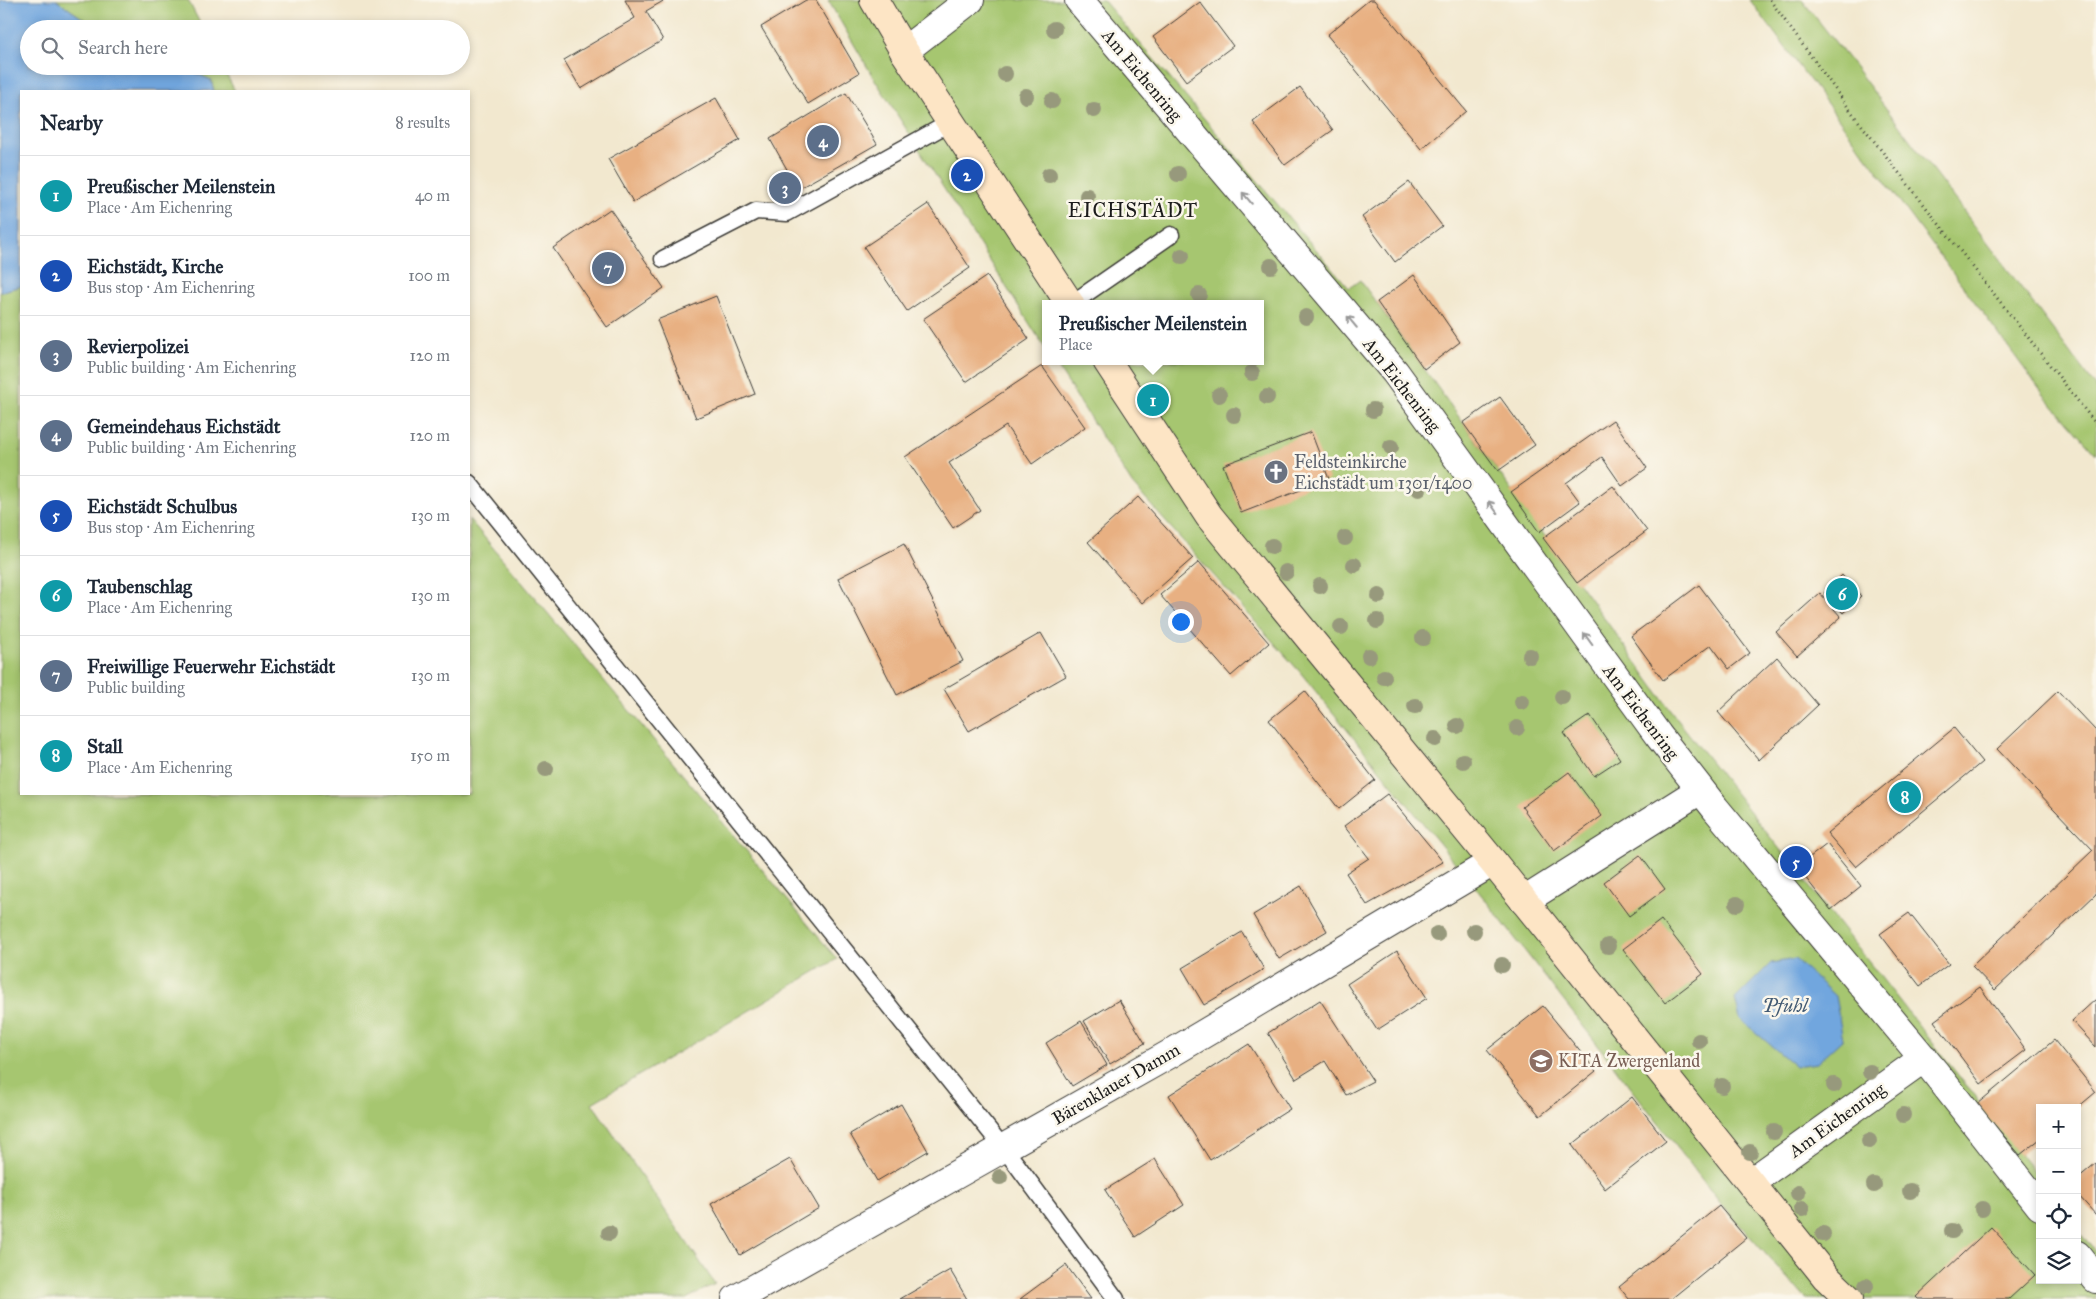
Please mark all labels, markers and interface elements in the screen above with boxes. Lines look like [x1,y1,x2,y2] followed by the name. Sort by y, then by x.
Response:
[20,20,470,75] search box
[1096,24,1187,127] street label: Am Eichenring
[38,34,66,62] icon: search
[78,36,168,59] text: Search here
[40,110,103,136] text: Nearby
[395,113,450,132] text: 8 results
[807,122,839,160] pin: 4
[951,156,983,194] pin: 2
[769,169,801,207] pin: 3
[87,175,275,198] text: Preußischer Meilenstein
[53,186,59,205] text: 1
[415,186,450,205] text: 40 m
[1241,192,1253,205] one-way arrow
[87,198,232,217] text: Place · Am Eichenring
[1068,198,1198,222] district label: EICHSTÄDT
[592,249,624,287] pin: 7
[87,255,223,278] text: Eichstädt, Kirche
[52,266,60,285] text: 2
[408,266,450,285] text: 100 m
[87,278,254,297] text: Bus stop · Am Eichenring
[1042,300,1264,365] popup
[1059,312,1247,335] text: Preußischer Meilenstein
[1347,316,1358,329] one-way arrow
[1357,333,1446,438] street label: Am Eichenring
[87,335,189,358] text: Revierpolizei
[1059,335,1093,354] text: Place
[53,346,59,365] text: 3
[410,346,450,365] text: 120 m
[87,358,296,377] text: Public building · Am Eichenring
[1137,381,1169,419] pin: 1
[87,415,280,438] text: Gemeindehaus Eichstädt
[52,426,60,445] text: 4
[410,426,450,445] text: 120 m
[87,438,296,457] text: Public building · Am Eichenring
[1294,451,1472,494] place label: Feldsteinkirche Eichstädt um 1301/1400
[1263,459,1289,485] church icon: Feldsteinkirche Eichstädt um 1301/1400
[87,495,237,518] text: Eichstädt Schulbus
[1487,501,1498,514] one-way arrow
[52,506,60,525] text: 5
[411,506,450,525] text: 130 m
[87,518,254,537] text: Bus stop · Am Eichenring
[87,575,192,598] text: Taubenschlag
[1826,575,1858,613] pin: 6
[52,586,60,605] text: 6
[411,586,450,605] text: 130 m
[87,598,232,617] text: Place · Am Eichenring
[1168,609,1194,635] your location
[1583,632,1593,646] one-way arrow
[87,655,335,678] text: Freiwillige Feuerwehr Eichstädt
[1597,659,1684,765] street label: Am Eichenring
[52,666,60,685] text: 7
[411,666,450,685] text: 130 m
[87,678,185,697] text: Public building
[87,735,123,758] text: Stall
[52,746,60,765] text: 8
[410,746,450,765] text: 150 m
[87,758,232,777] text: Place · Am Eichenring
[1889,778,1921,816] pin: 8
[1780,843,1812,881] pin: 5
[1762,994,1810,1017] water label: Pfuhl
[1048,1038,1184,1130] street label: Bärenklauer Damm
[1528,1048,1554,1074] school or university icon: KITA Zwergenland
[1558,1050,1700,1073] place label: KITA Zwergenland
[1784,1077,1890,1164] street label: Am Eichenring
[2036,1104,2081,1284] map controls
[2036,1104,2081,1149] button: +
[2036,1149,2081,1194] button: −
[2036,1194,2081,1239] button: locate
[2036,1239,2081,1284] button: layers

